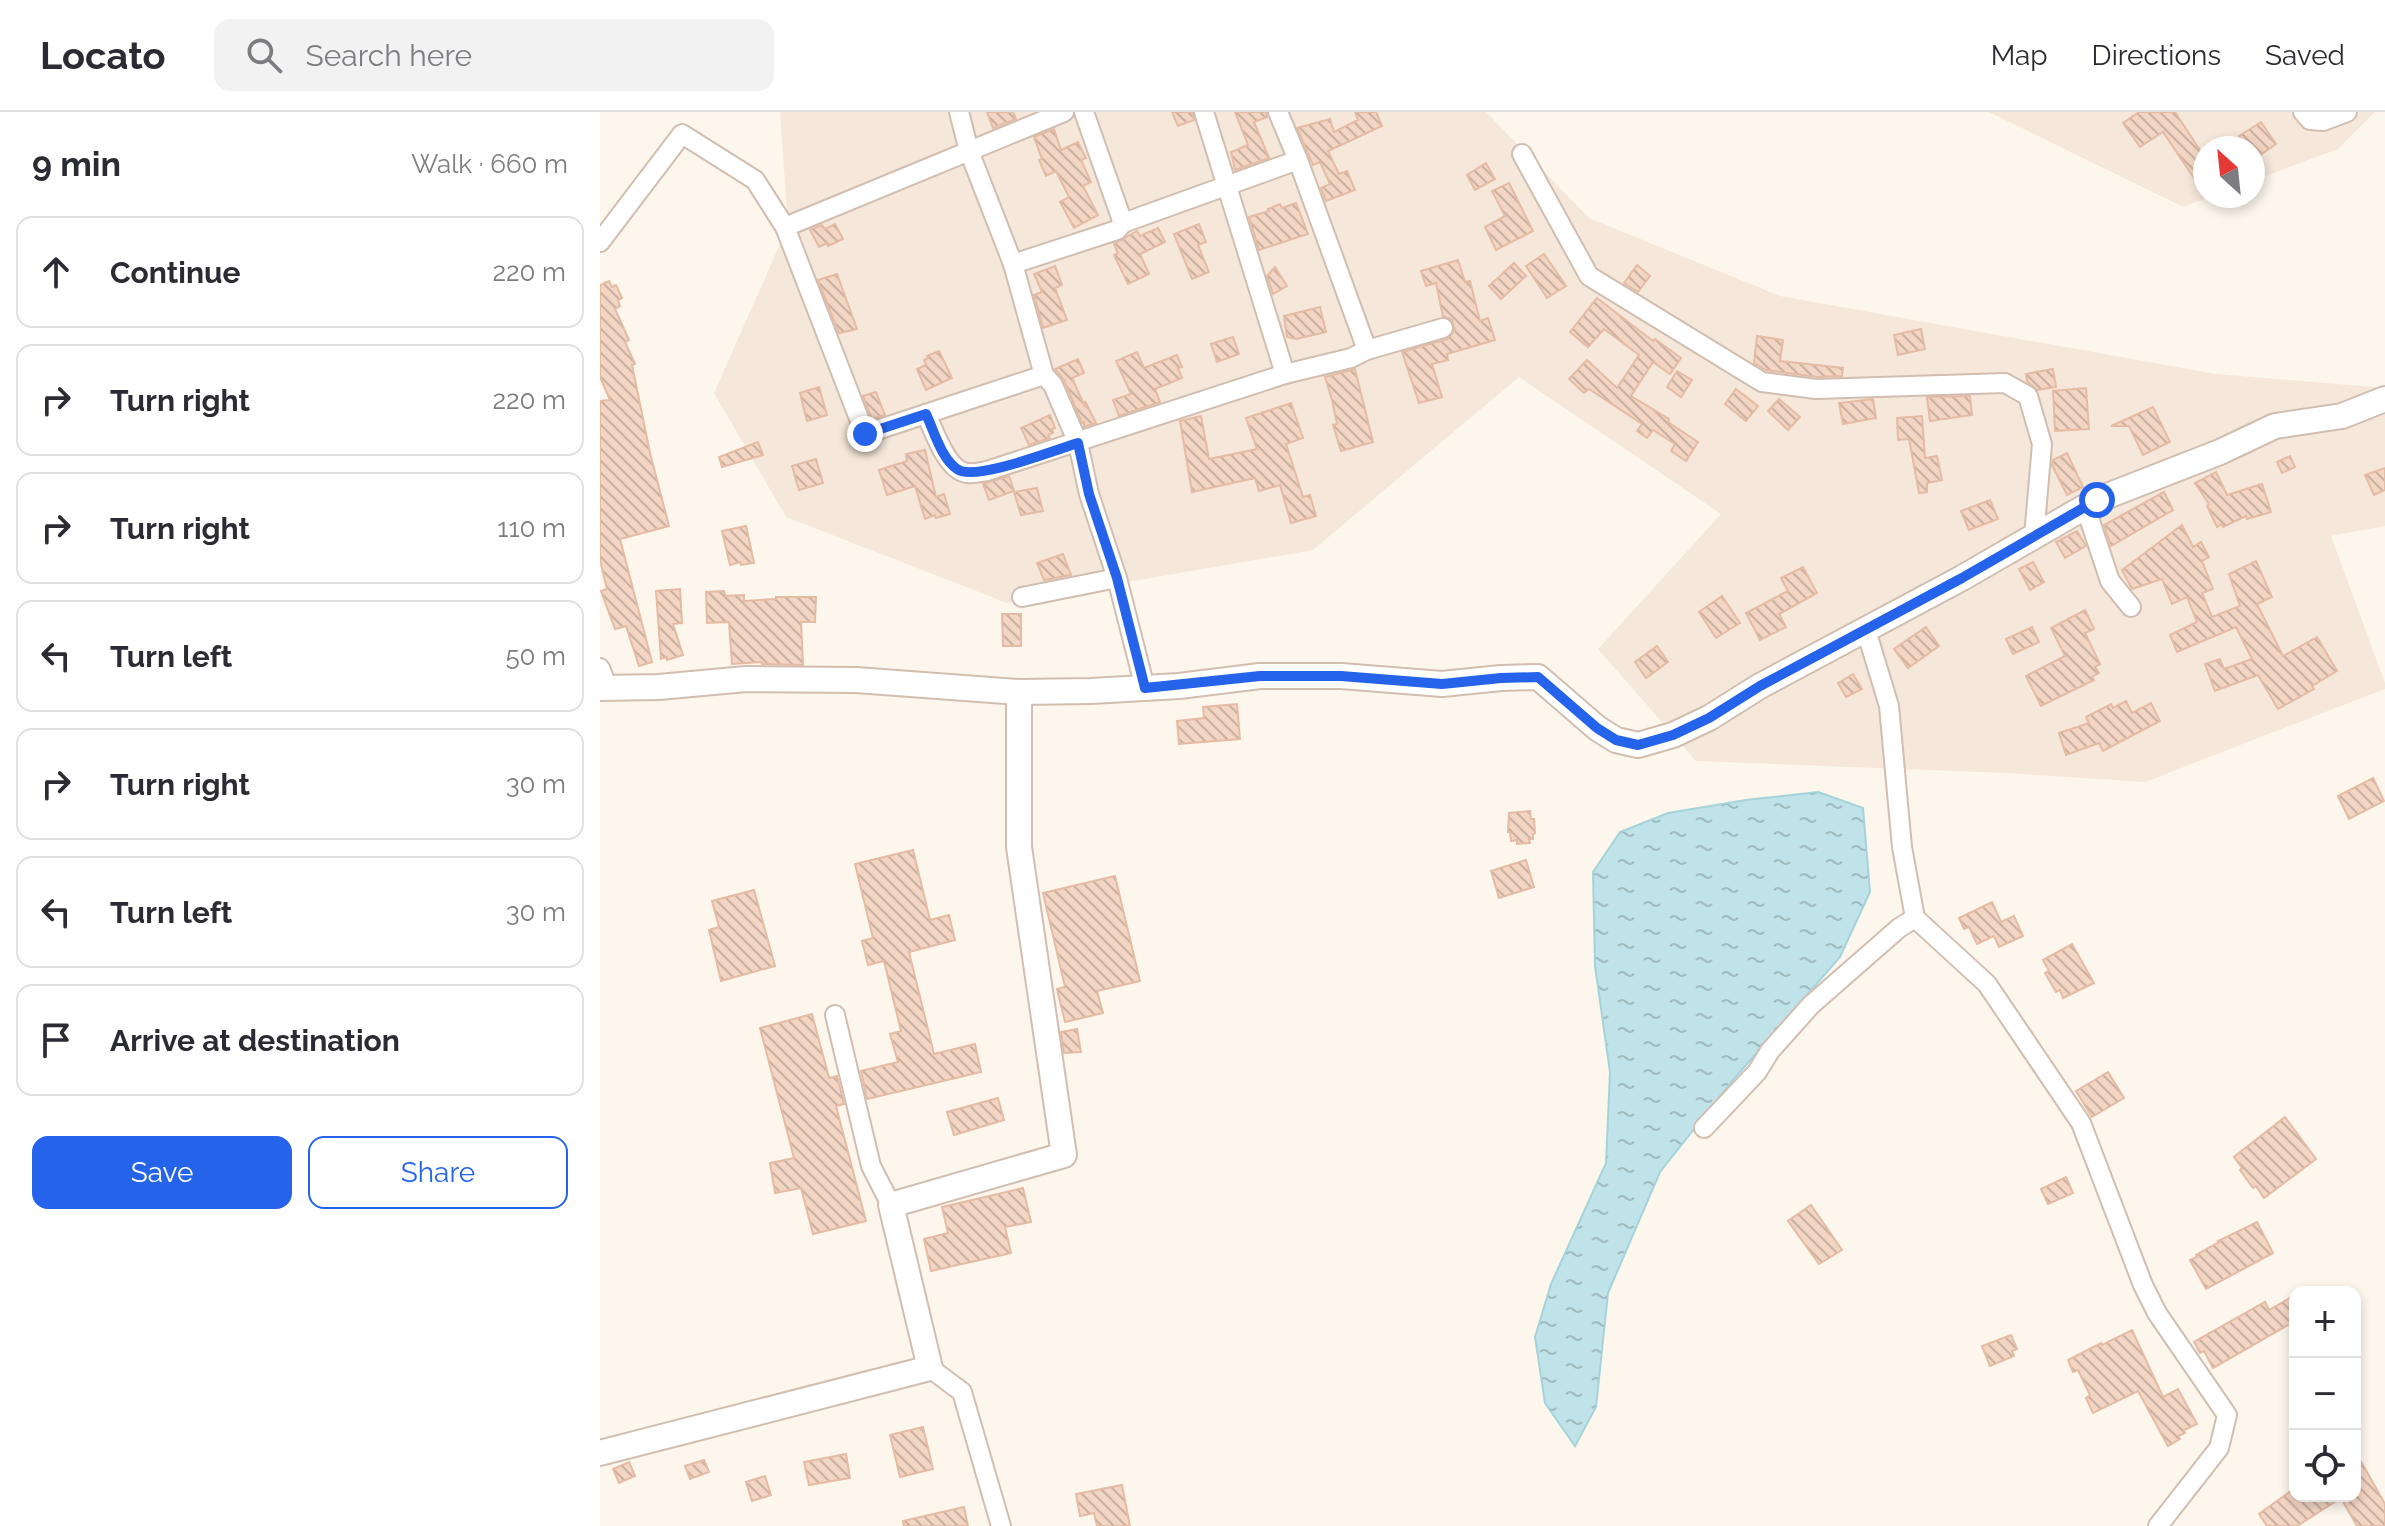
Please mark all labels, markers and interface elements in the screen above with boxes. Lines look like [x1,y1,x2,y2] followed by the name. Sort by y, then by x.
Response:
[214,19,774,91] search box
[40,33,166,78] text: Locato
[242,33,286,77] icon: search
[306,38,472,73] text: Search here
[1991,39,2048,72] text: Map
[2092,39,2221,72] text: Directions
[2265,39,2345,72] text: Saved
[2193,136,2265,208] north arrow
[32,144,121,184] text: 9 min
[411,149,568,179] text: Walk · 660 m
[34,250,78,294] icon: ahead
[110,255,241,290] text: Continue
[492,257,566,287] text: 220 m
[34,378,78,422] icon: right
[110,383,250,418] text: Turn right
[492,385,566,415] text: 220 m
[847,416,883,452] route end
[2079,482,2115,518] route start
[34,506,78,550] icon: right
[110,511,250,546] text: Turn right
[497,513,566,543] text: 110 m
[34,634,78,678] icon: left
[110,639,232,674] text: Turn left
[505,641,566,671] text: 50 m
[34,762,78,806] icon: right
[110,767,250,802] text: Turn right
[506,769,566,799] text: 30 m
[34,890,78,934] icon: left
[110,895,232,930] text: Turn left
[506,897,566,927] text: 30 m
[34,1018,78,1062] icon: arrive
[110,1023,400,1058] text: Arrive at destination
[32,1136,292,1209] button: Save
[308,1136,568,1209] button: Share
[2289,1286,2361,1502] map controls
[2289,1286,2361,1358] button: +
[2289,1358,2361,1430] button: −
[2289,1430,2361,1502] button: locate

